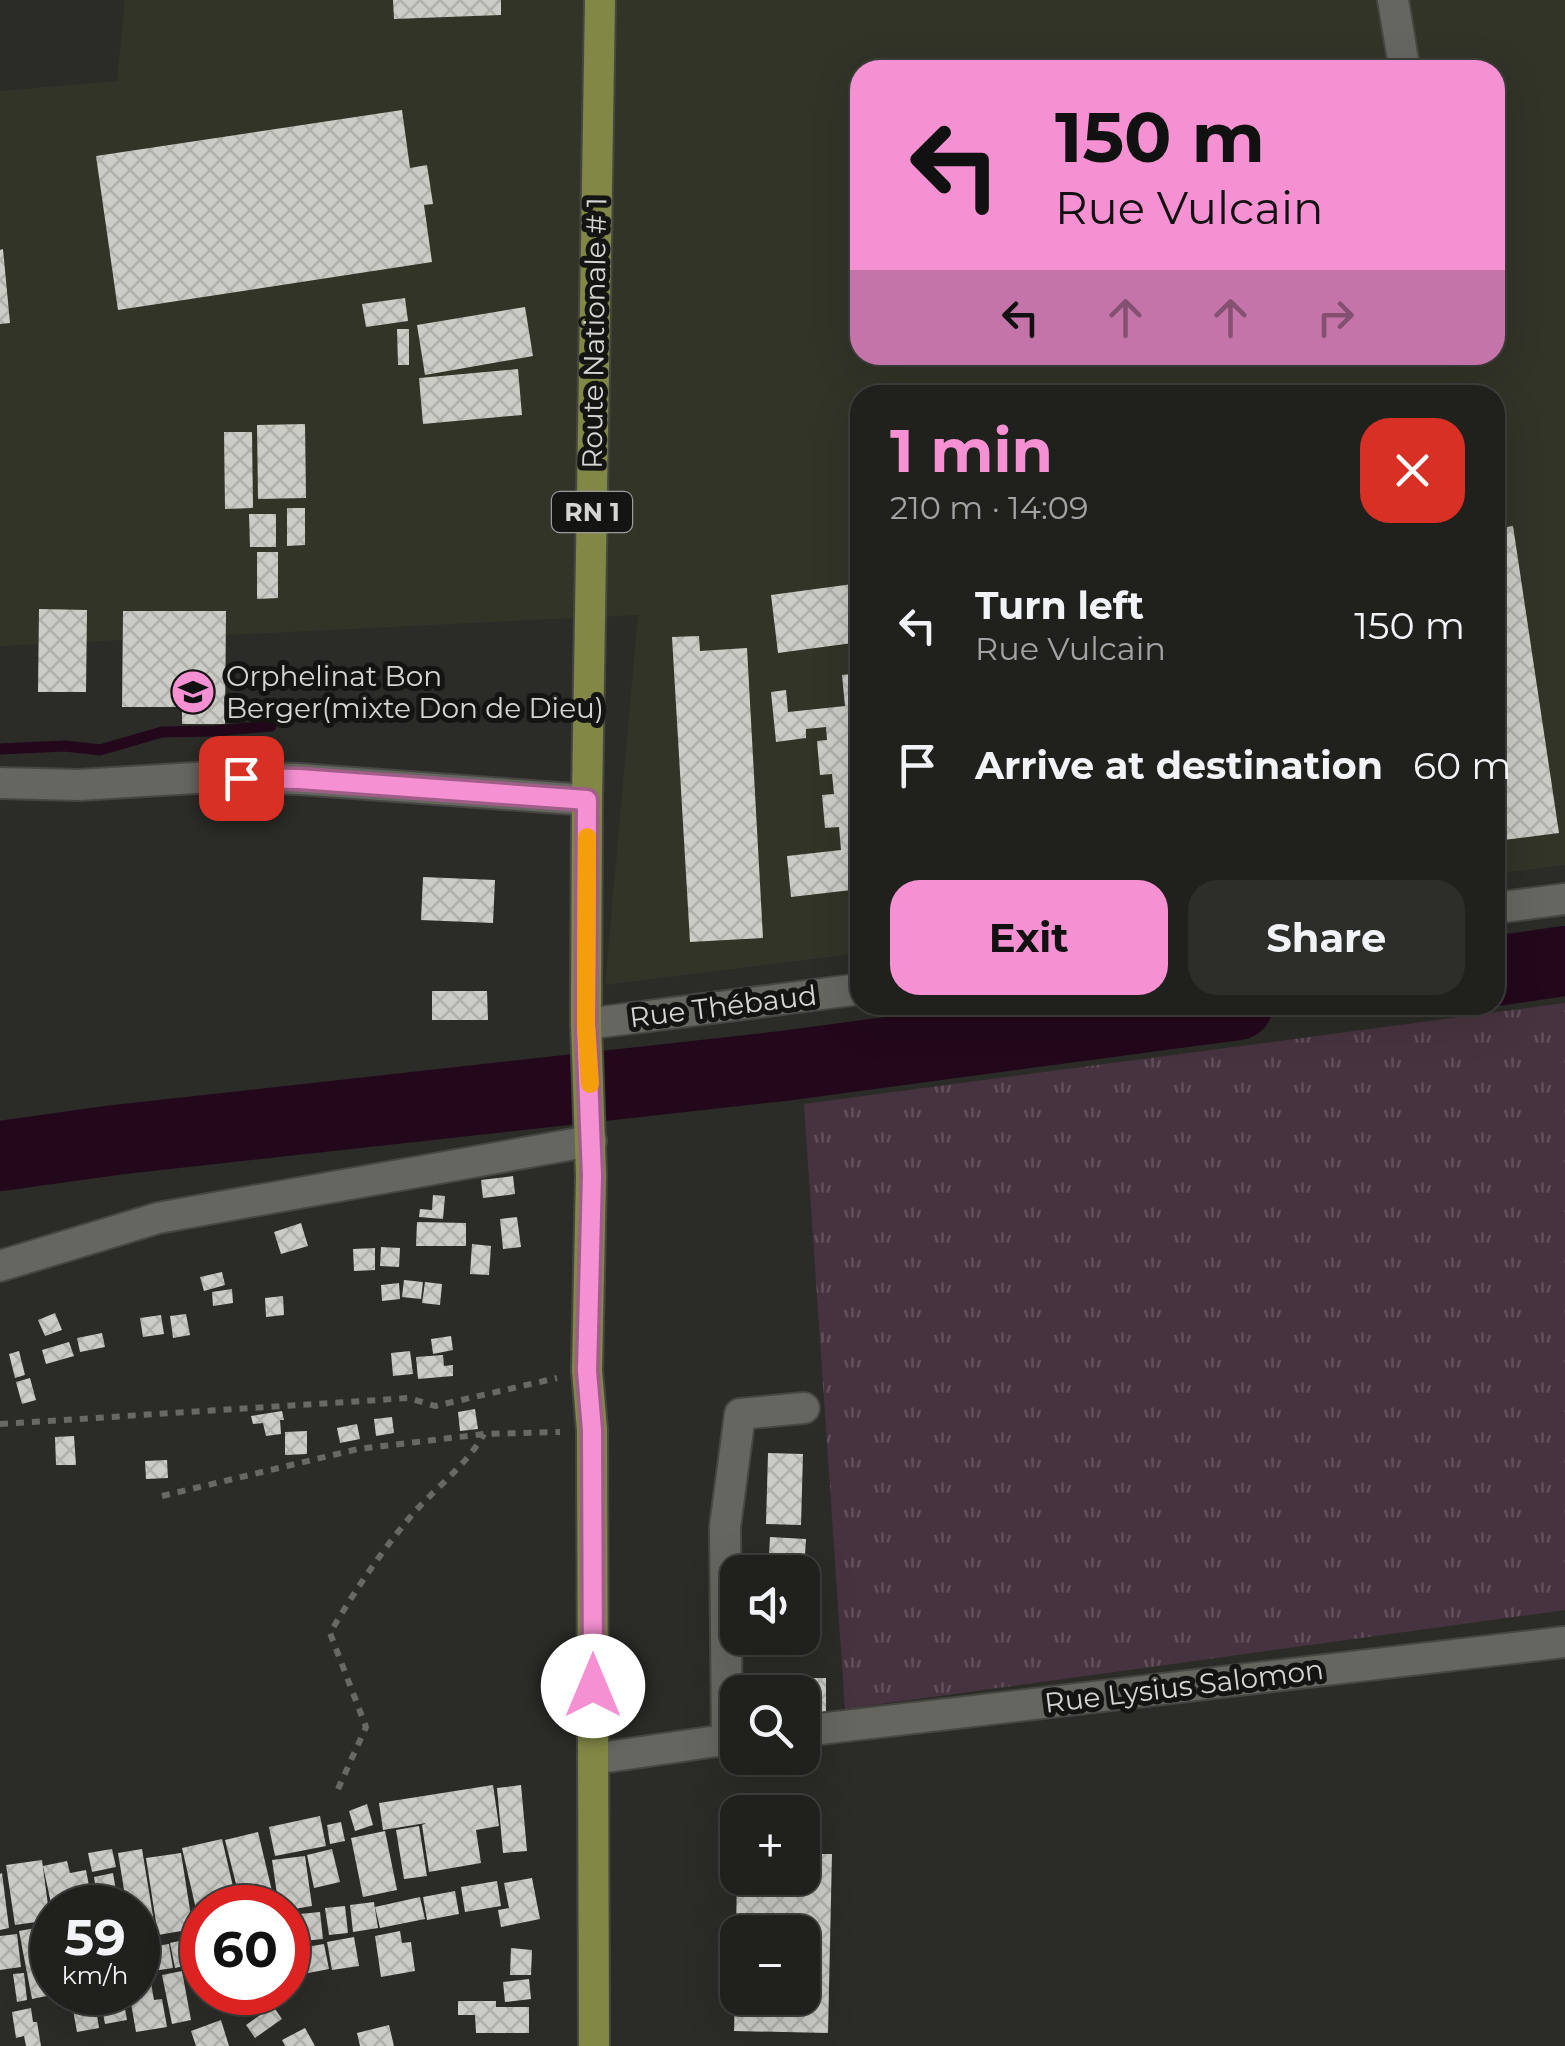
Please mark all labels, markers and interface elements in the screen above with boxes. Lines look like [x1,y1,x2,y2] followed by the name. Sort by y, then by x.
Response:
[1055,94,1265,180] text: 150 m
[890,100,1020,230] icon: left
[1055,180,1324,235] text: Rue Vulcain
[575,197,613,469] street label: Route Nationale # 1
[993,290,1048,345] icon: left
[1098,290,1153,345] icon: ahead
[1203,290,1258,345] icon: ahead
[1308,290,1363,345] icon: right
[890,414,1053,487] text: 1 min
[1360,418,1465,523] button: close
[890,488,1088,527] text: 210 m · 14:09
[552,492,632,532] road number: RN 1
[975,582,1144,629] text: Turn left
[890,598,945,653] icon: left
[1354,602,1465,649] text: 150 m
[975,629,1166,668] text: Rue Vulcain
[226,659,604,725] place label: Orphelinat Bon Berger(mixte Don de Dieu)
[170,669,216,715] school or university icon: Orphelinat Bon Berger(mixte Don de Dieu)
[199,736,284,821] pin
[890,738,945,793] icon: arrive
[975,742,1383,789] text: Arrive at destination
[1413,742,1511,789] text: 60 m
[214,751,269,806] icon: arrive
[890,880,1168,995] button: Exit
[1188,880,1465,995] button: Share
[627,978,819,1034] street label: Rue Thébaud
[720,1555,820,2015] map controls
[720,1555,820,1655] button: sound
[541,1634,645,1738] position arrow
[1043,1652,1325,1720] street label: Rue Lysius Salomon
[720,1675,820,1775] button: search
[720,1795,820,1895] button: +
[180,1885,310,2015] speed limit sign: 60
[64,1907,126,1968] text: 59
[720,1915,820,2015] button: −
[62,1960,128,1990] text: km/h

